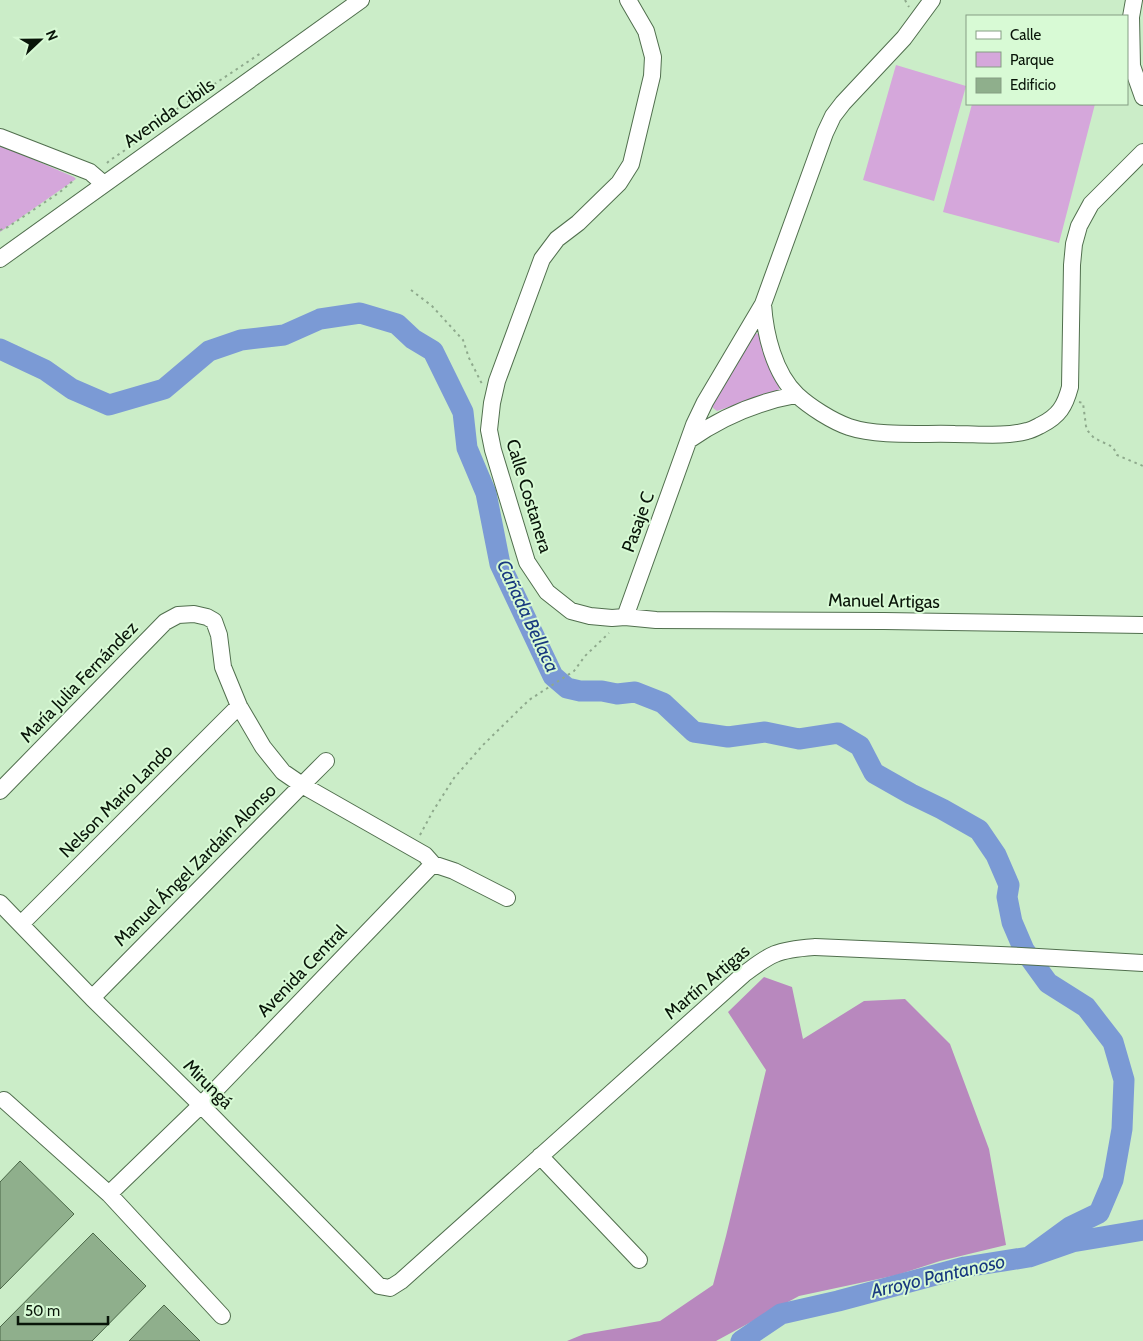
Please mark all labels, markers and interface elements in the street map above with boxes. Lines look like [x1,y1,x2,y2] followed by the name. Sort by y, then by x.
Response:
[15,15,65,65] north arrow
[966,15,1128,105] legend
[1010,26,1041,44] text: Calle
[42,27,62,43] text: N
[1010,51,1054,69] text: Parque
[119,74,219,152] street label: Avenida Cibils
[1010,76,1056,94] text: Edificio
[501,436,557,556] street label: Calle Costanera
[617,489,659,555] street label: Pasaje C
[492,556,564,676] water label: Cañada Bellaca
[828,589,940,613] street label: Manuel Artigas
[16,616,143,747] street label: María Julia Fernández
[55,740,177,862] street label: Nelson Mario Lando
[109,779,281,951] street label: Manuel Ángel Zardaín Alonso
[253,920,352,1022] street label: Avenida Central
[660,940,754,1024] street label: Martín Artigas
[179,1055,238,1114] street label: Mirungá
[868,1249,1007,1303] water label: Arroyo Pantanoso
[18,1294,108,1326] scale bar
[25,1302,60,1320] text: 50 m

